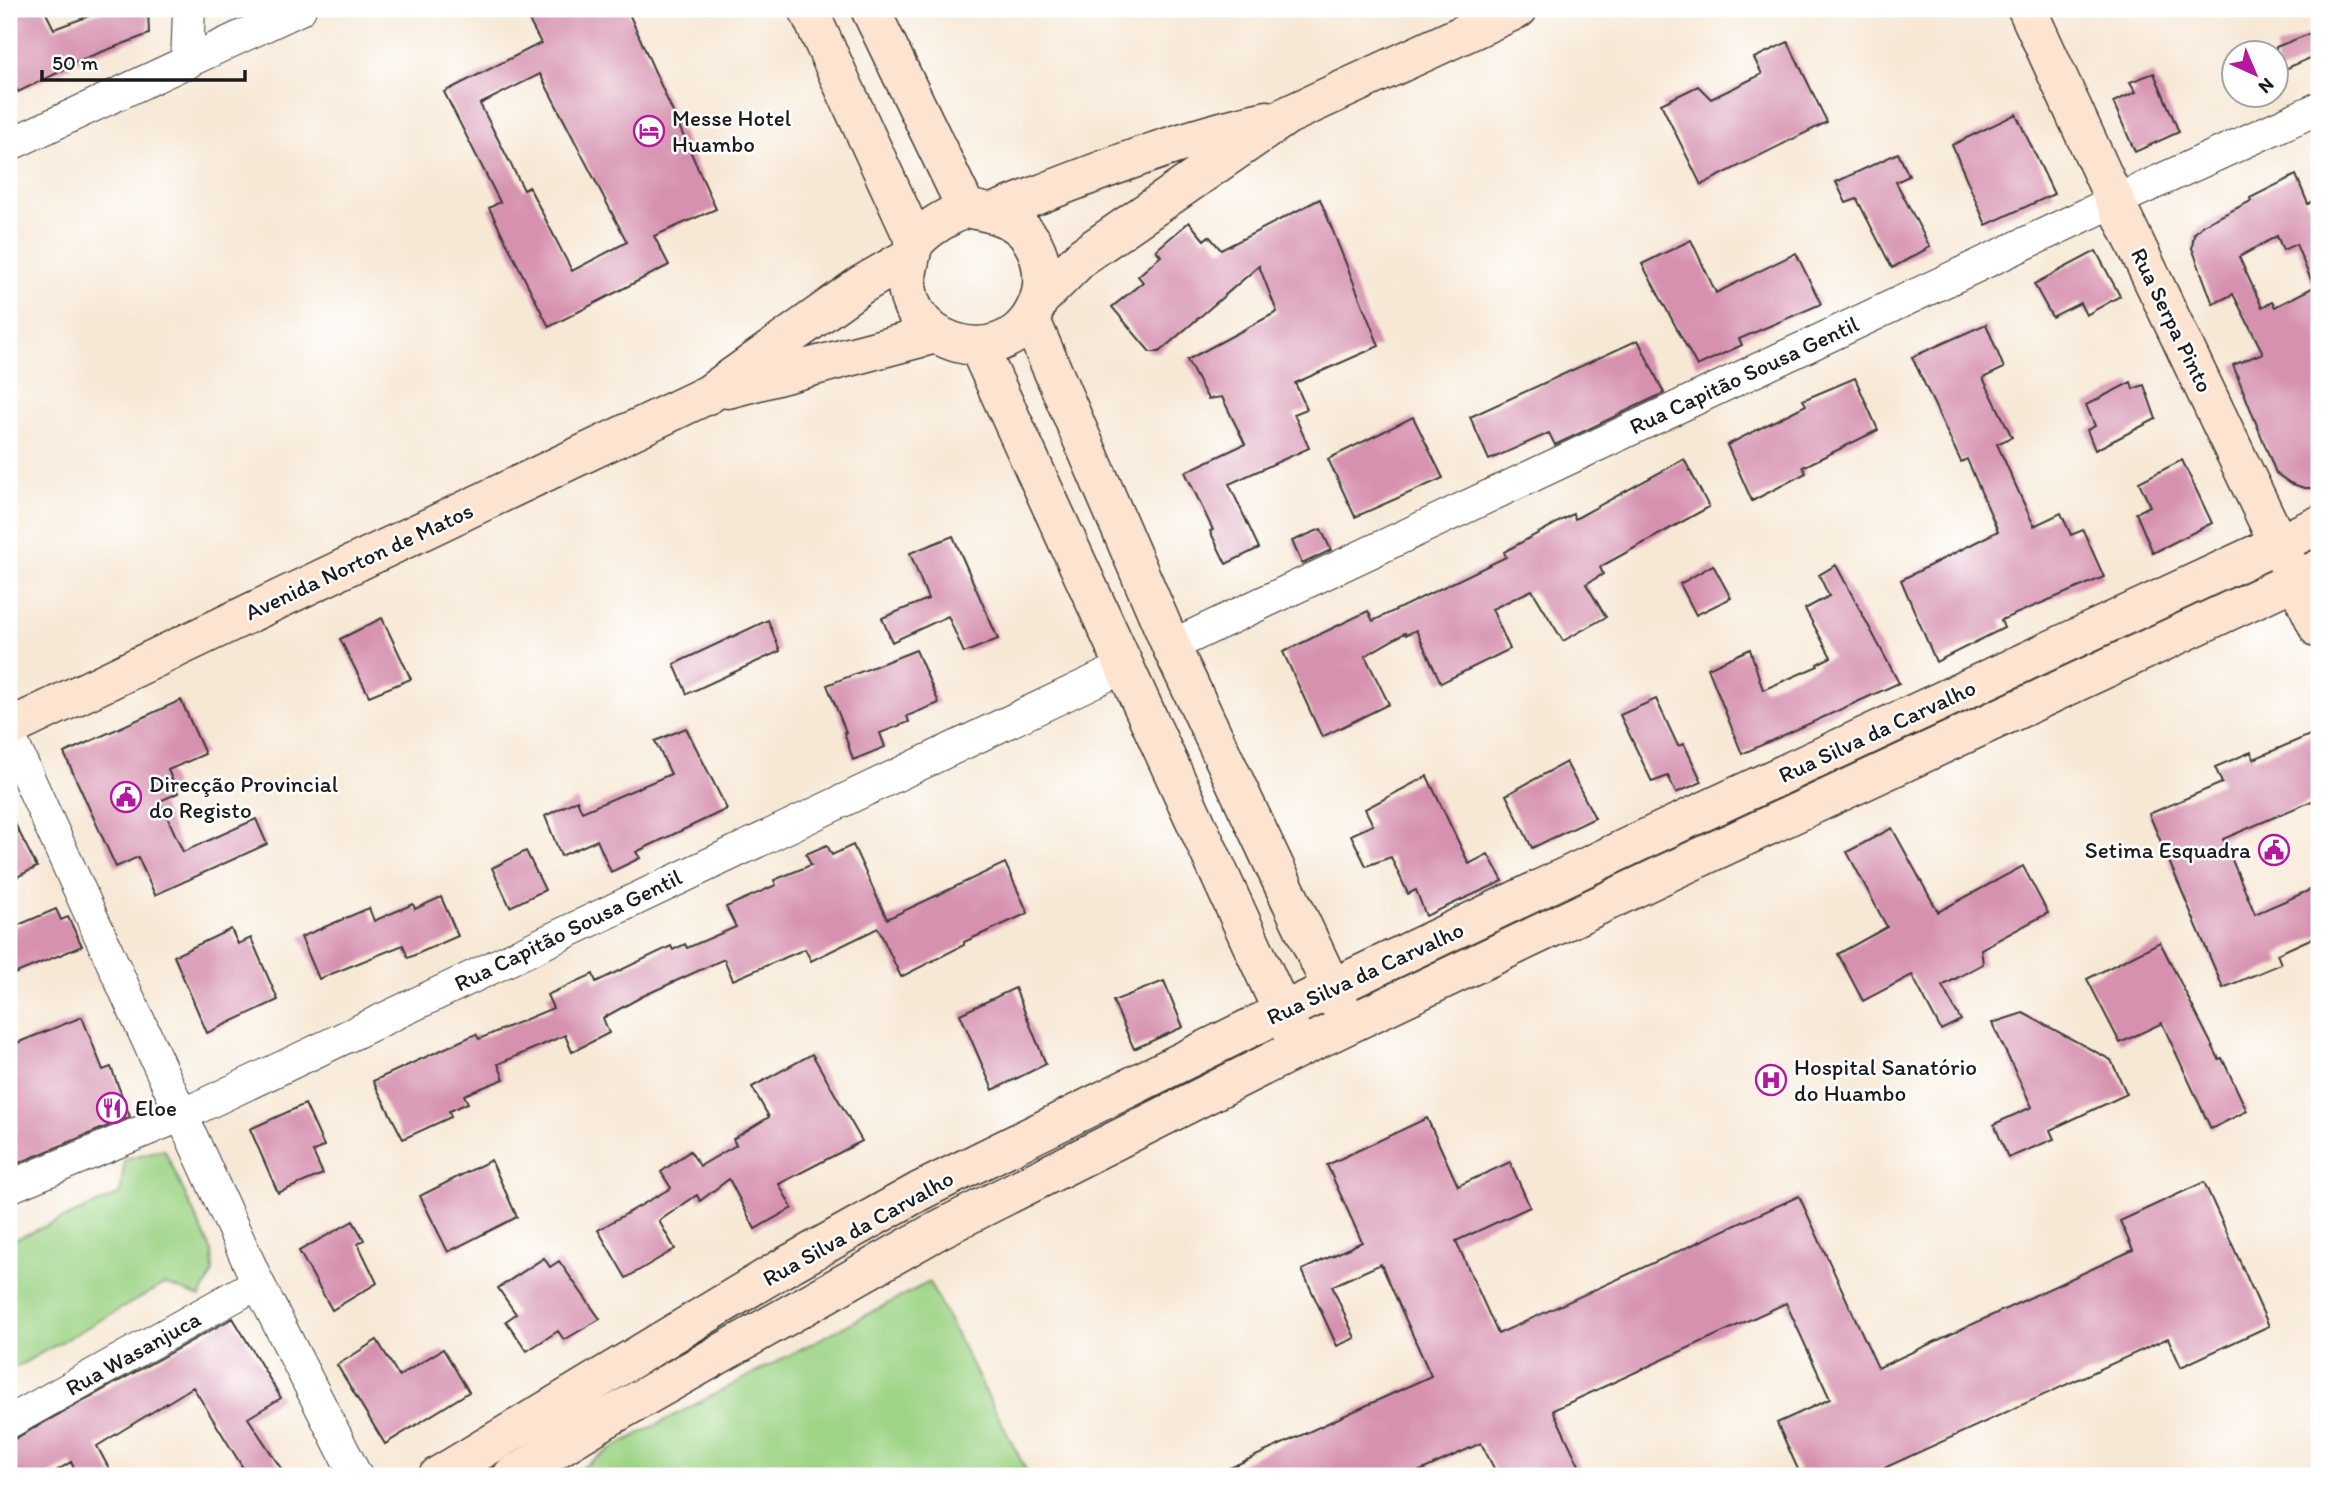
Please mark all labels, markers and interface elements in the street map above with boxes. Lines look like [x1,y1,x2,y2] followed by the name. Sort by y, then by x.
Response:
[42,38,245,82] scale bar
[2220,38,2290,108] north arrow
[52,50,99,75] text: 50 m
[2254,73,2279,99] text: N
[672,104,792,158] place label: Messe Hotel Huambo
[632,114,666,148] hotel icon: Messe Hotel Huambo
[2125,243,2219,397] street label: Rua Serpa Pinto
[1625,309,1863,440] street label: Rua Capitão Sousa Gentil
[241,496,477,626] street label: Avenida Norton de Matos
[1774,673,1980,789] street label: Rua Silva da Carvalho
[149,770,339,824] place label: Direcção Provincial do Registo
[109,780,143,814] public building icon: Direcção Provincial do Registo
[2257,833,2291,867] public building icon: Setima Esquadra
[2085,836,2251,864] place label: Setima Esquadra
[450,862,687,997] street label: Rua Capitão Sousa Gentil
[1262,915,1468,1031] street label: Rua Silva da Carvalho
[1794,1053,1977,1107] place label: Hospital Sanatório do Huambo
[1754,1063,1788,1097] hospital icon: Hospital Sanatório do Huambo
[95,1091,129,1125] restaurant icon: Eloe
[135,1094,177,1122] place label: Eloe
[758,1164,958,1292] street label: Rua Silva da Carvalho
[61,1304,205,1402] street label: Rua Wasanjuca

